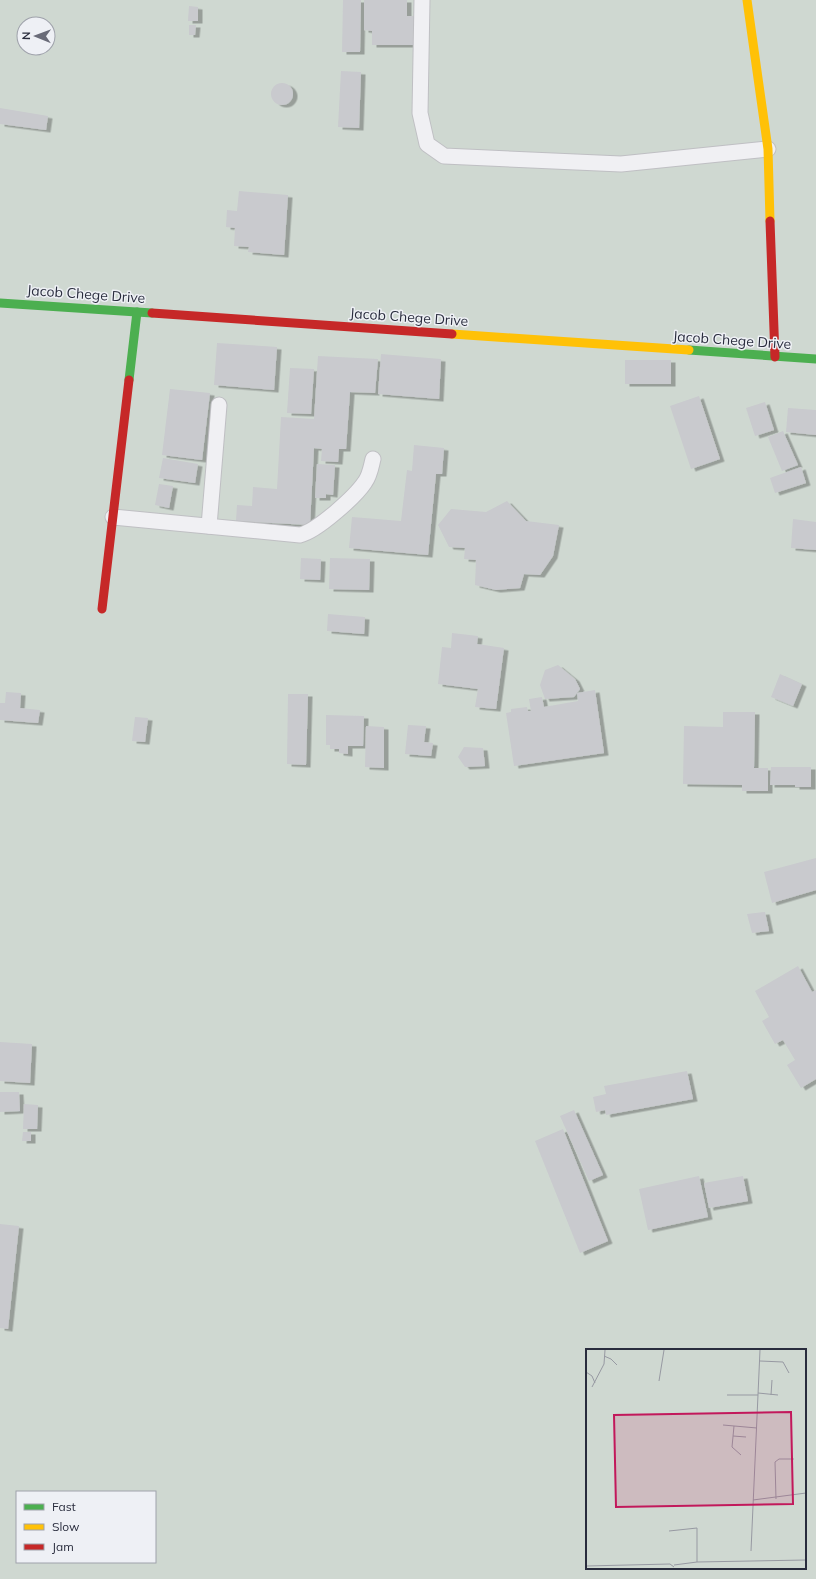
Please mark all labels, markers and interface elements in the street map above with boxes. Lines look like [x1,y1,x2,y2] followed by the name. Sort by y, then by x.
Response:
[16,16,56,56] north arrow
[19,32,33,40] text: N
[26,281,146,307] street label: Jacob Chege Drive
[349,304,469,330] street label: Jacob Chege Drive
[672,327,792,353] street label: Jacob Chege Drive
[586,1349,806,1569] inset map
[16,1491,156,1563] legend
[52,1499,76,1514] text: Fast
[52,1519,80,1534] text: Slow
[52,1539,74,1554] text: Jam

